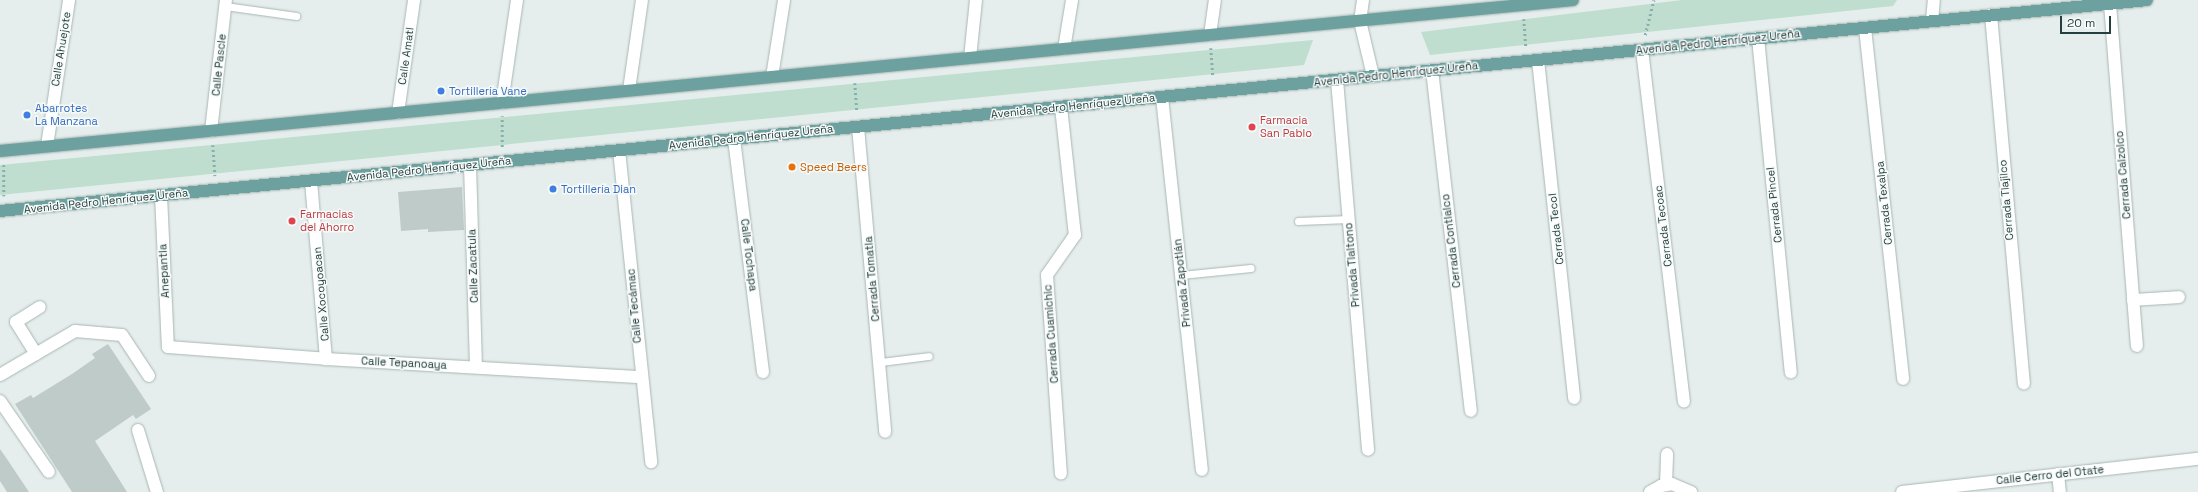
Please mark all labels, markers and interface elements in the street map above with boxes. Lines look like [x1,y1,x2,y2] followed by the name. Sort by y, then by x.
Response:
[2062,8,2113,34] scale bar
[49,11,73,87] street label: Calle Ahuejote
[2067,15,2095,31] text: 20 m
[395,26,417,86] street label: Calle Amatl
[1635,27,1801,57] street label: Avenida Pedro Henríquez Ureña
[209,33,229,97] street label: Calle Pascle
[1313,59,1479,89] street label: Avenida Pedro Henríquez Ureña
[449,84,527,98] place label: Tortillería Vane
[436,86,446,96] marker: Tortillería Vane
[990,91,1156,121] street label: Avenida Pedro Henríquez Ureña
[35,102,98,128] place label: Abarrotes La Manzana
[22,110,32,120] marker: Abarrotes La Manzana
[1260,114,1312,140] place label: Farmacia San Pablo
[668,122,834,152] street label: Avenida Pedro Henríquez Ureña
[1247,122,1257,132] marker: Farmacia San Pablo
[2113,130,2133,220] street label: Cerrada Calzolco
[346,154,512,184] street label: Avenida Pedro Henríquez Ureña
[1996,159,2016,241] street label: Cerrada Tlajilco
[800,160,867,174] place label: Speed Beers
[1873,160,1895,246] street label: Cerrada Texalpa
[787,162,797,172] marker: Speed Beers
[1763,167,1785,243] street label: Cerrada Pincel
[561,182,636,196] place label: Tortillería Dian
[548,184,558,194] marker: Tortillería Dian
[1651,184,1675,268] street label: Cerrada Tecoac
[23,186,189,216] street label: Avenida Pedro Henríquez Ureña
[1546,192,1566,266] street label: Cerrada Tecol
[1439,193,1463,289] street label: Cerrada Contlalco
[300,208,354,234] place label: Farmacias del Ahorro
[287,216,297,226] marker: Farmacias del Ahorro
[738,218,760,292] street label: Calle Tochapa
[1342,222,1362,308] street label: Privada Tlaltono
[465,229,481,303] street label: Calle Zacatula
[862,236,882,322] street label: Cerrada Tomatla
[1171,238,1193,328] street label: Privada Zapotlán
[156,244,172,298] street label: Anepantla
[310,246,332,342] street label: Calle Xocoyoacan
[624,268,644,344] street label: Calle Tecámac
[1041,284,1061,384] street label: Cerrada Cuamichic
[361,354,447,372] street label: Calle Tepanoaya
[1995,463,2105,487] street label: Calle Cerro del Otate

